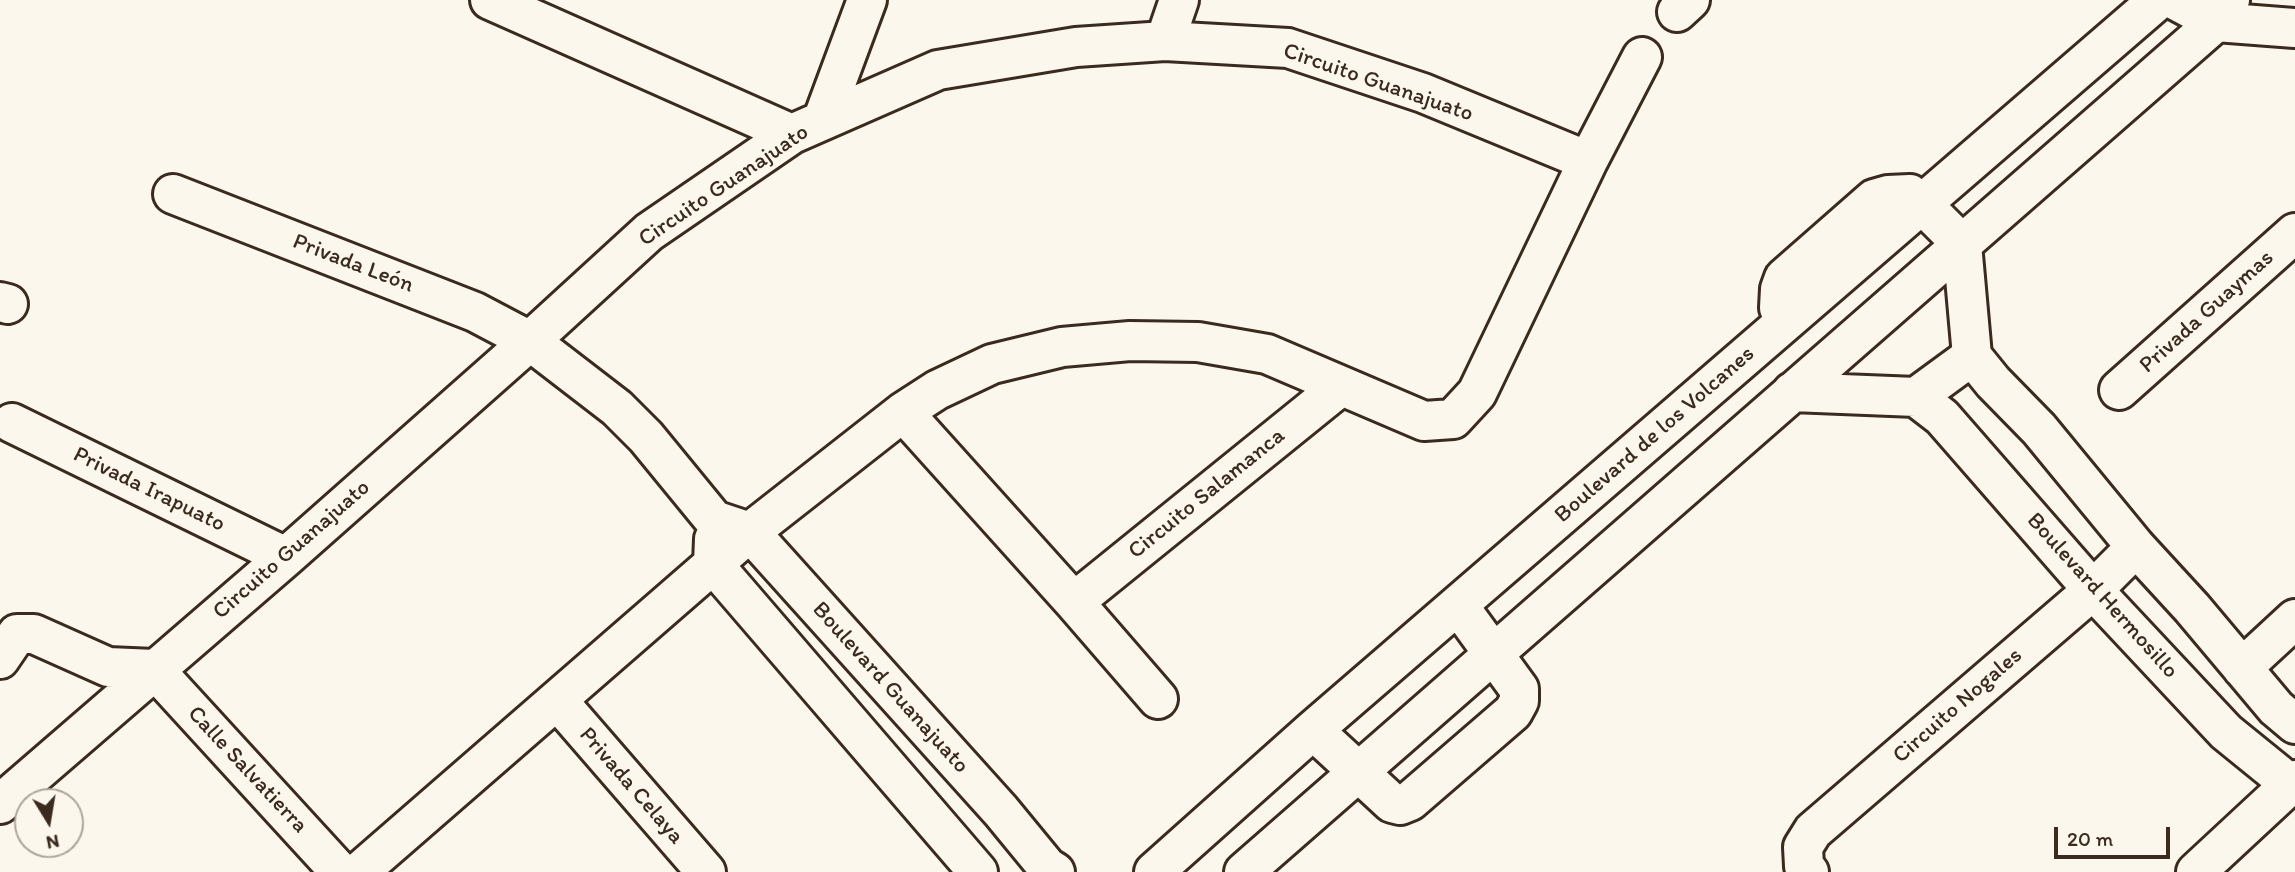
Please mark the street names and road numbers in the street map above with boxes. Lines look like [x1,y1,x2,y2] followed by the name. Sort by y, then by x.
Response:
[1279,38,1477,128] street label: Circuito Guanajuato
[634,119,814,253] street label: Circuito Guanajuato
[289,228,417,300] street label: Privada León
[2134,244,2280,380] street label: Privada Guaymas
[1549,341,1761,529] street label: Boulevard de los Volcanes
[1123,422,1291,566] street label: Circuito Salamanca
[68,441,230,539] street label: Privada Irapuato
[208,474,376,626] street label: Circuito Guanajuato
[2020,507,2184,685] street label: Boulevard Hermosillo
[806,597,974,779] street label: Boulevard Guanajuato
[1888,642,2028,770] street label: Circuito Nogales
[181,701,313,839] street label: Calle Salvatierra
[573,722,689,850] street label: Privada Celaya

